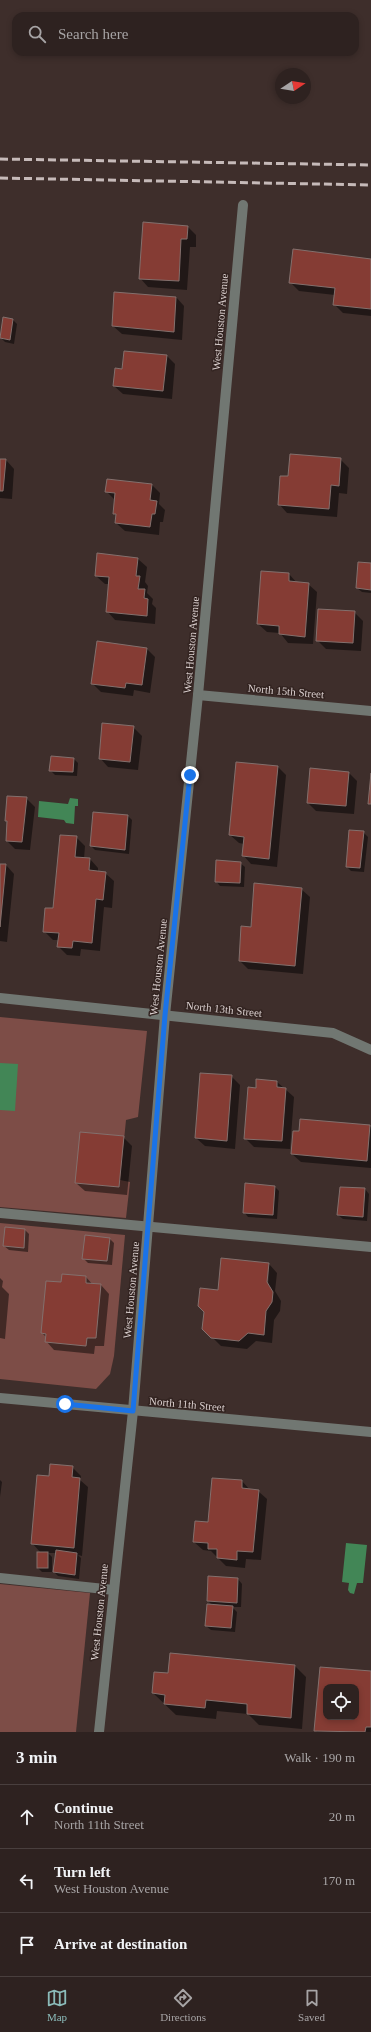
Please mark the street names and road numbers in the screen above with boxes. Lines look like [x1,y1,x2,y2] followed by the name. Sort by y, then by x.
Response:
[210,273,230,371] street label: West Houston Avenue
[181,596,201,694] street label: West Houston Avenue
[247,682,325,700] street label: North 15th Street
[147,918,169,1016] street label: West Houston Avenue
[185,999,263,1019] street label: North 13th Street
[121,1241,141,1339] street label: West Houston Avenue
[149,1395,225,1413] street label: North 11th Street
[88,1563,110,1661] street label: West Houston Avenue

